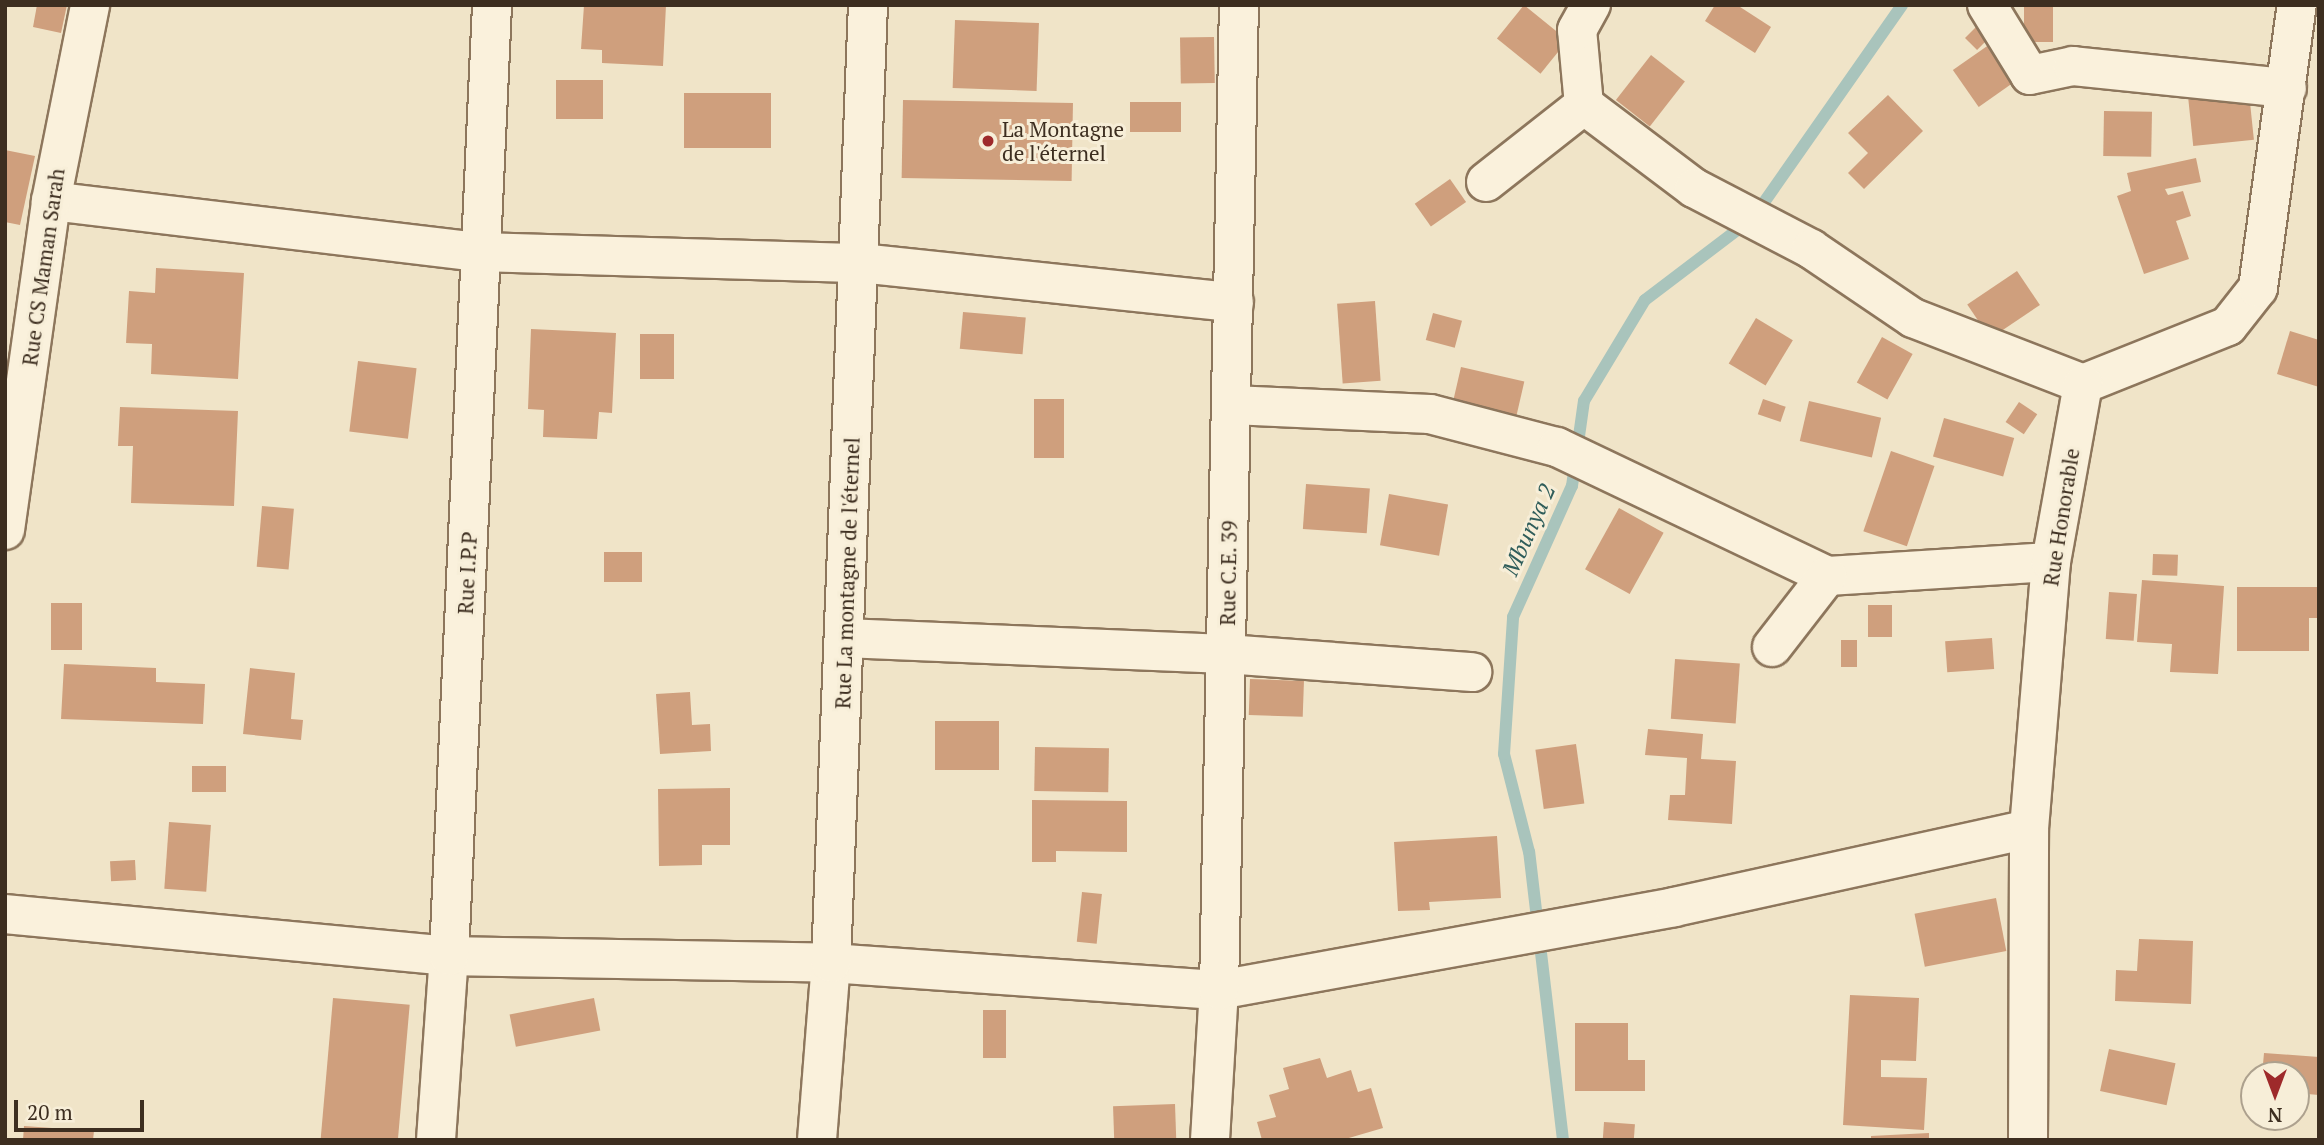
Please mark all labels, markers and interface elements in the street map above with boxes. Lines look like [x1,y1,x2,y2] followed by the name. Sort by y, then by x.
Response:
[1002,116,1124,166] place label: La Montagne de l'éternel
[980,133,996,149] marker: La Montagne de l'éternel
[17,167,69,367] street label: Rue CS Maman Sarah
[830,437,864,709] street label: Rue La montagne de l'éternel
[2038,446,2084,588] street label: Rue Honorable
[1497,480,1561,580] water label: Mbunya 2
[1214,520,1242,626] street label: Rue C.E. 39
[452,531,482,615] street label: Rue I.P.P
[2240,1061,2310,1131] north arrow
[18,1086,147,1130] scale bar
[27,1098,73,1126] text: 20 m
[2268,1103,2282,1128] text: N

